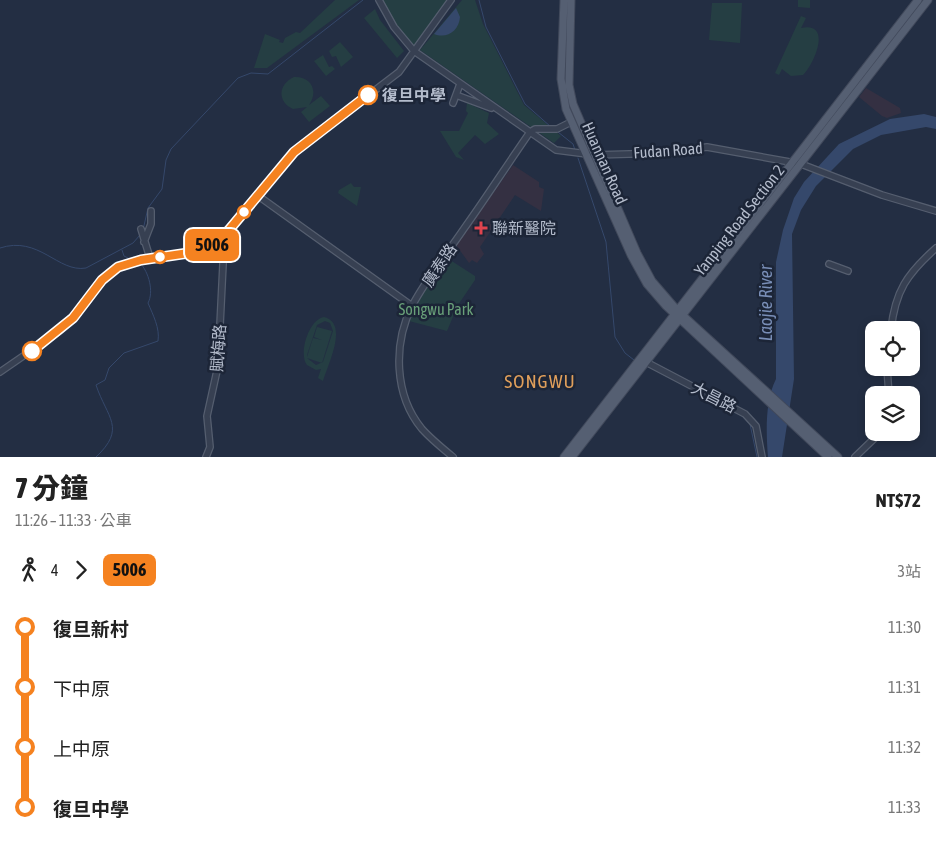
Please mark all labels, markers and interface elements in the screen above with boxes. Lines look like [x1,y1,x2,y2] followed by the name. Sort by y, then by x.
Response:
[358,85,378,105] marker: 復旦中學
[382,86,446,104] place label: 復旦中學
[579,119,631,207] street label: Huannan Road
[633,139,703,161] street label: Fudan Road
[690,161,789,279] street label: Yanping Road Section 2
[237,205,251,219] unlabelled marker
[492,219,556,237] place label: 聯新醫院
[474,221,488,235] marker: 聯新醫院
[177,229,247,261] line badge: 5006
[195,234,229,255] text: 5006
[418,240,460,290] street label: 廣泰路
[153,250,167,264] unlabelled marker
[755,264,776,341] water label: Laojie River
[398,300,474,319] park label: Songwu Park
[865,321,920,441] map controls
[865,321,920,376] button: locate
[207,323,229,373] street label: 賦梅路
[22,341,42,361] unlabelled marker
[504,370,576,392] district label: SONGWU
[689,378,739,416] street label: 大昌路
[865,386,920,441] button: layers
[15,472,88,504] text: 7 分鐘
[876,489,921,511] text: NT$72
[15,511,131,529] text: 11:26 – 11:33 · 公車
[15,556,43,584] icon: walk
[67,556,95,584] icon: forward
[113,559,146,580] text: 5006
[51,561,59,579] text: 4
[897,562,921,580] text: 3站
[53,618,129,640] text: 復旦新村
[888,618,921,636] text: 11:30
[53,678,110,700] text: 下中原
[888,678,921,696] text: 11:31
[53,738,110,760] text: 上中原
[888,738,921,756] text: 11:32
[53,798,129,820] text: 復旦中學
[888,798,921,816] text: 11:33

